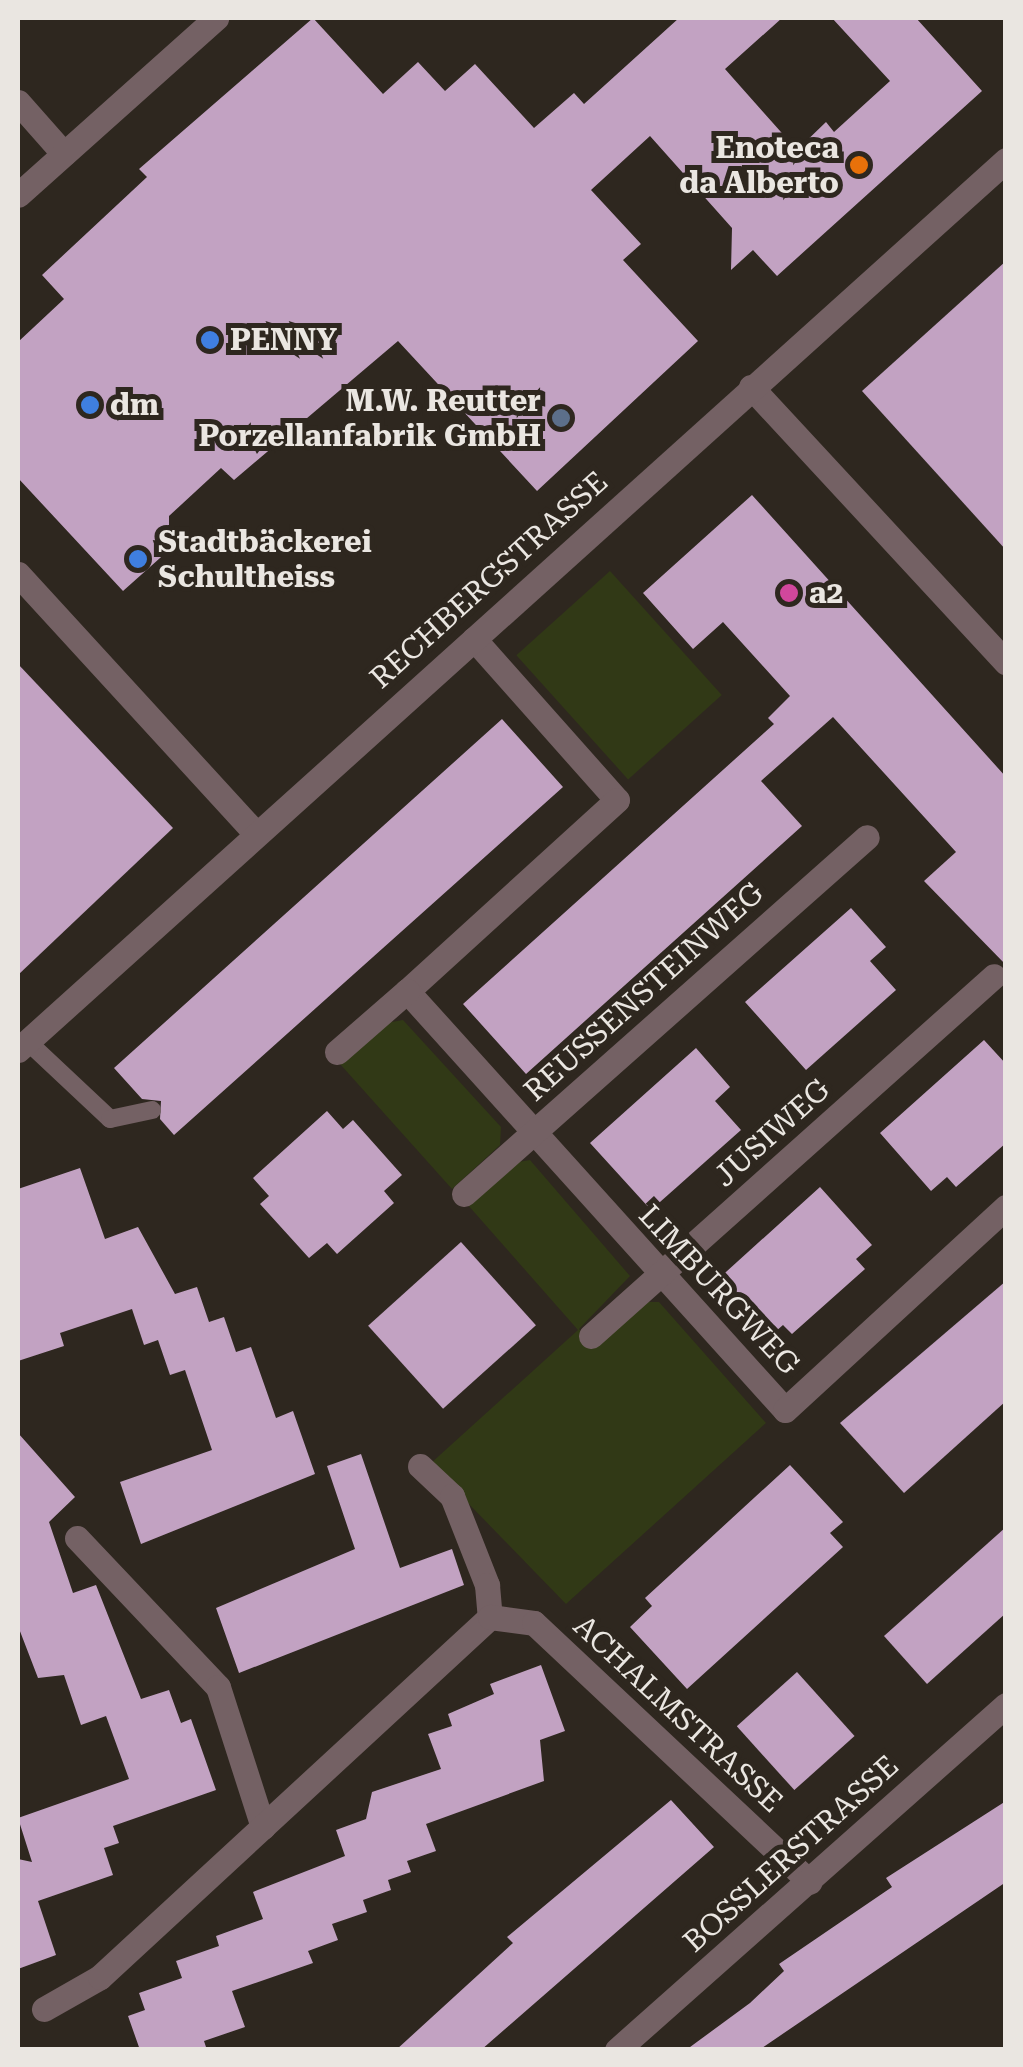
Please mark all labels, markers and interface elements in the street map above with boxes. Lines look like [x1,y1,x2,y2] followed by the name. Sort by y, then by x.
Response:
[679,130,839,200] place label: Enoteca da Alberto
[848,154,870,176] marker: Enoteca da Alberto
[230,322,337,358] place label: PENNY
[199,329,221,351] marker: PENNY
[199,383,541,454] place label: M.W. Reutter Porzellanfabrik GmbH
[110,387,159,423] place label: dm
[79,394,101,416] marker: dm
[550,407,572,429] marker: M.W. Reutter Porzellanfabrik GmbH
[363,464,615,696] street label: RECHBERGSTRASSE
[158,524,372,594] place label: Stadtbäckerei Schultheiss
[127,548,149,570] marker: Stadtbäckerei Schultheiss
[809,575,843,611] place label: a2
[778,582,800,604] marker: a2
[517,875,771,1109] street label: REUSSENSTEINWEG
[707,1072,837,1194] street label: JUSIWEG
[631,1198,807,1382] street label: LIMBURGWEG
[566,1608,790,1820] street label: ACHALMSTRASSE
[676,1748,906,1960] street label: BOSSLERSTRASSE

